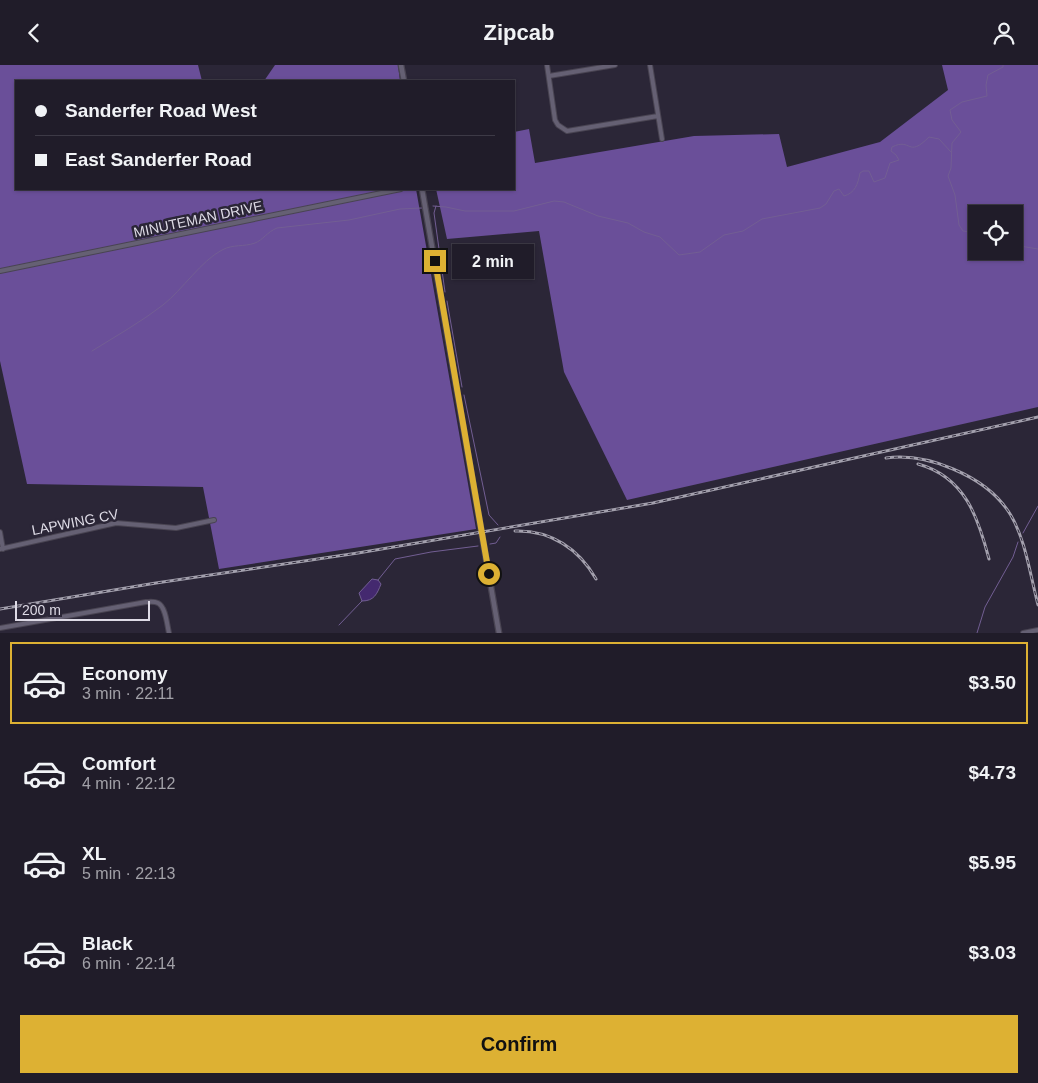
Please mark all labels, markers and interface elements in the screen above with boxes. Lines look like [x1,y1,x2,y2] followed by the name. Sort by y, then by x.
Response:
[20,19,48,47] icon: back
[990,19,1018,47] icon: person
[484,20,554,45] text: Zipcab
[65,100,257,121] text: Sanderfer Road West
[65,149,252,170] text: East Sanderfer Road
[132,198,264,240] street label: MINUTEMAN DRIVE
[968,205,1023,260] map controls
[968,205,1023,260] button: locate
[452,243,535,279] callout: 2 min
[424,250,446,272] route end
[472,253,514,270] text: 2 min
[30,506,120,538] street label: LAPWING CV
[478,563,500,585] route start
[15,598,150,621] scale bar
[22,602,61,618] text: 200 m
[22,661,67,706] icon: car
[82,663,168,684] text: Economy
[968,672,1016,693] text: $3.50
[82,685,174,702] text: 3 min · 22:11
[22,751,67,796] icon: car
[82,753,156,774] text: Comfort
[968,762,1016,783] text: $4.73
[82,775,175,792] text: 4 min · 22:12
[22,841,67,886] icon: car
[82,843,106,864] text: XL
[968,852,1016,873] text: $5.95
[82,865,175,882] text: 5 min · 22:13
[22,931,67,976] icon: car
[82,933,133,954] text: Black
[968,942,1016,963] text: $3.03
[82,955,175,972] text: 6 min · 22:14
[20,1015,1018,1073] button: Confirm

